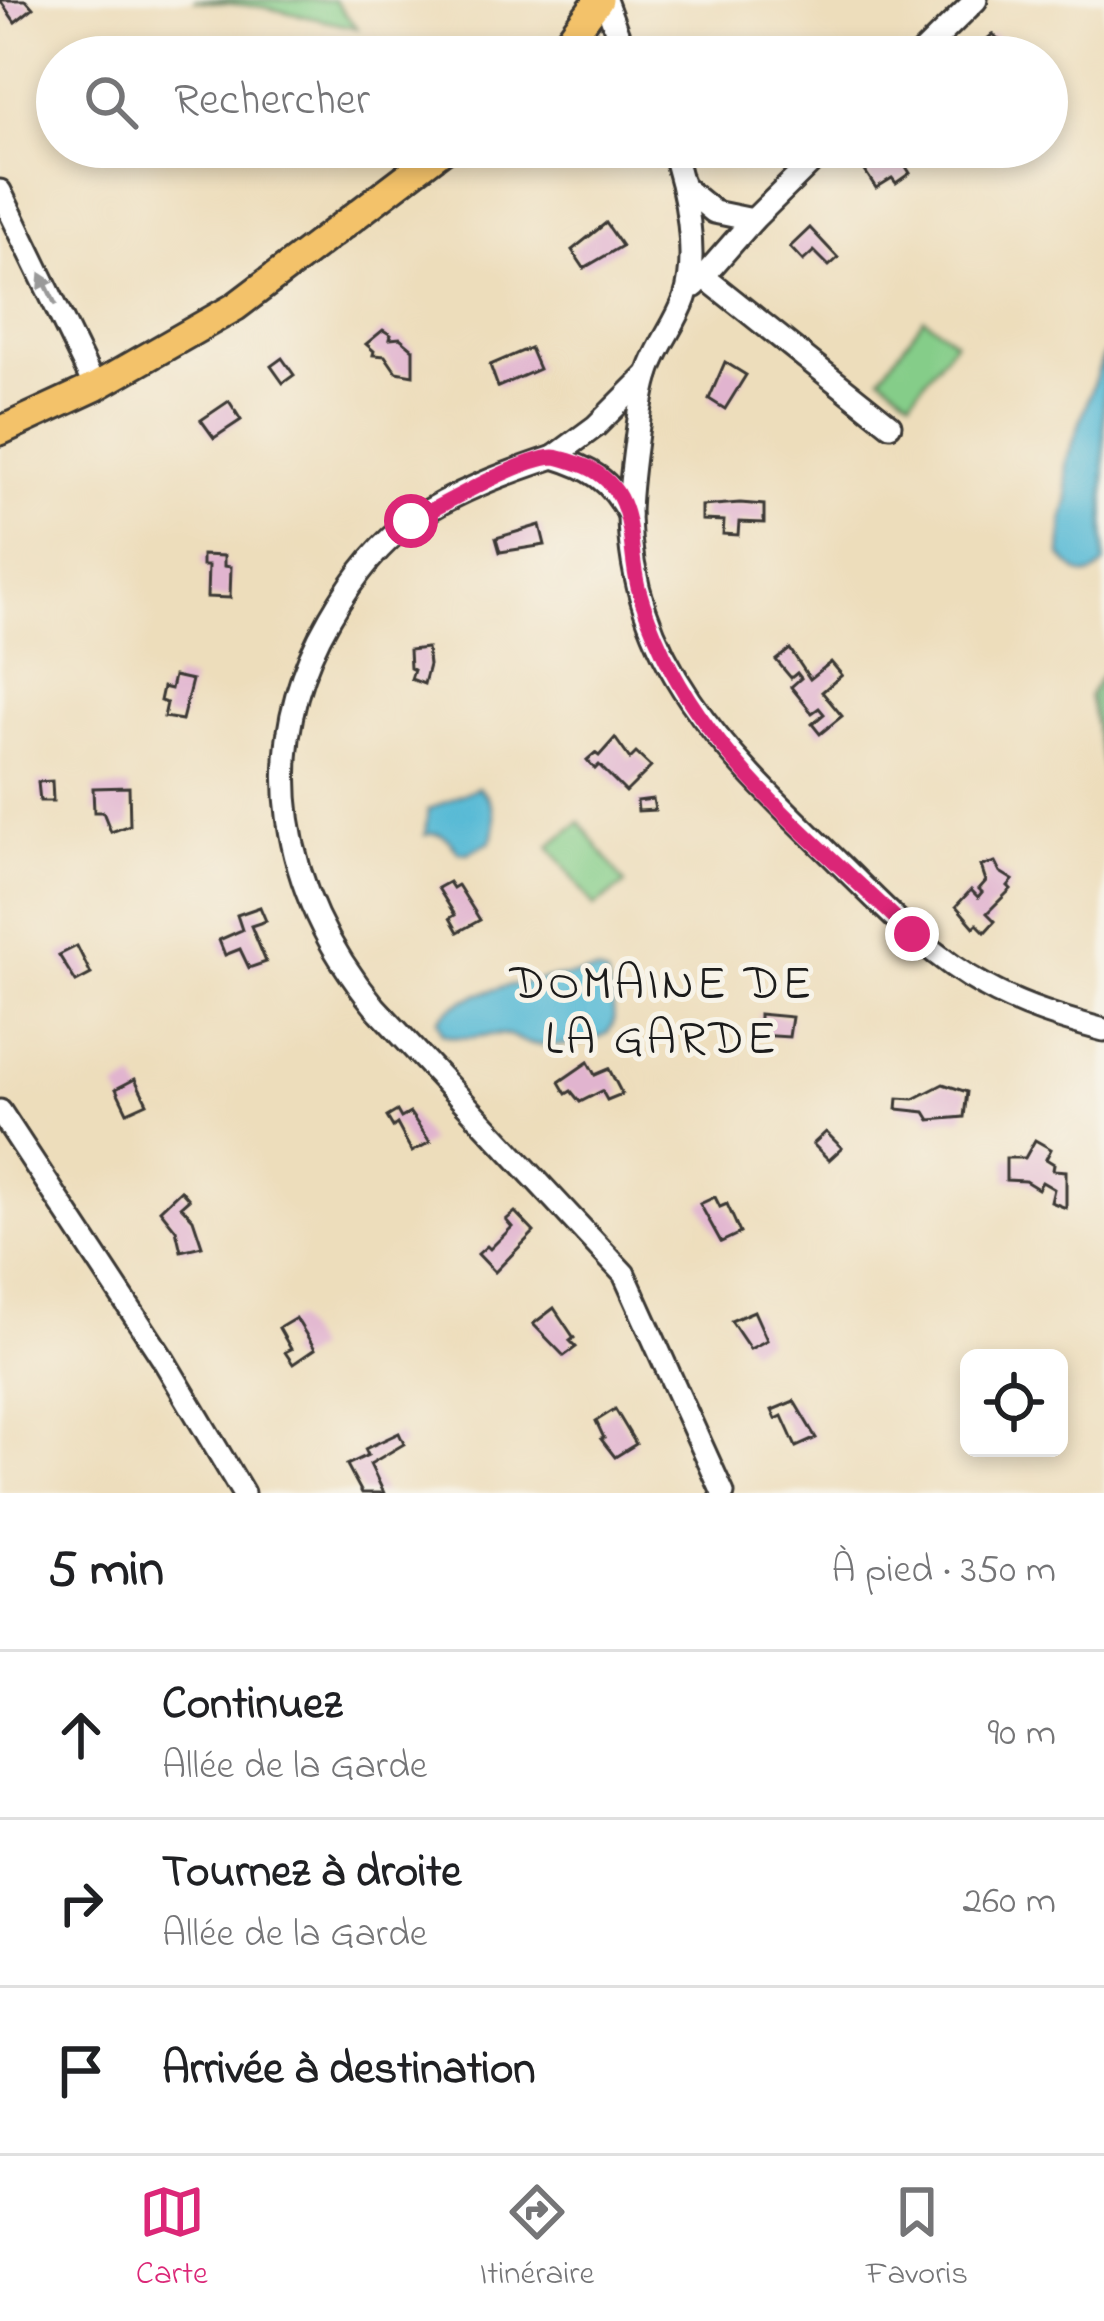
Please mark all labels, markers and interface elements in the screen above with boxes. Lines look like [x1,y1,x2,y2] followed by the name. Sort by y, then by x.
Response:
[36,36,1068,168] search box
[78,69,144,135] icon: search
[174,69,370,135] text: Rechercher
[38,272,58,306] one-way arrow
[384,494,438,548] route start
[885,907,939,961] route end
[509,951,814,1076] district label: DOMAINE DE LA GARDE
[960,1349,1068,1457] map controls
[960,1349,1068,1457] button: locate
[48,1534,164,1609] text: 5 min
[832,1543,1056,1600] text: À pied · 350 m
[162,1673,342,1739] text: Continuez
[48,1702,114,1768] icon: ahead
[987,1706,1056,1763] text: 90 m
[162,1739,427,1796] text: Allée de la Garde
[162,1841,461,1907] text: Tournez à droite
[48,1870,114,1936] icon: right
[963,1874,1056,1931] text: 260 m
[162,1907,427,1964] text: Allée de la Garde
[48,2038,114,2104] icon: arrive
[162,2038,536,2104] text: Arrivée à destination
[136,2179,208,2299] tab: Carte
[480,2179,594,2299] tab: Itinéraire
[866,2179,968,2299] tab: Favoris

